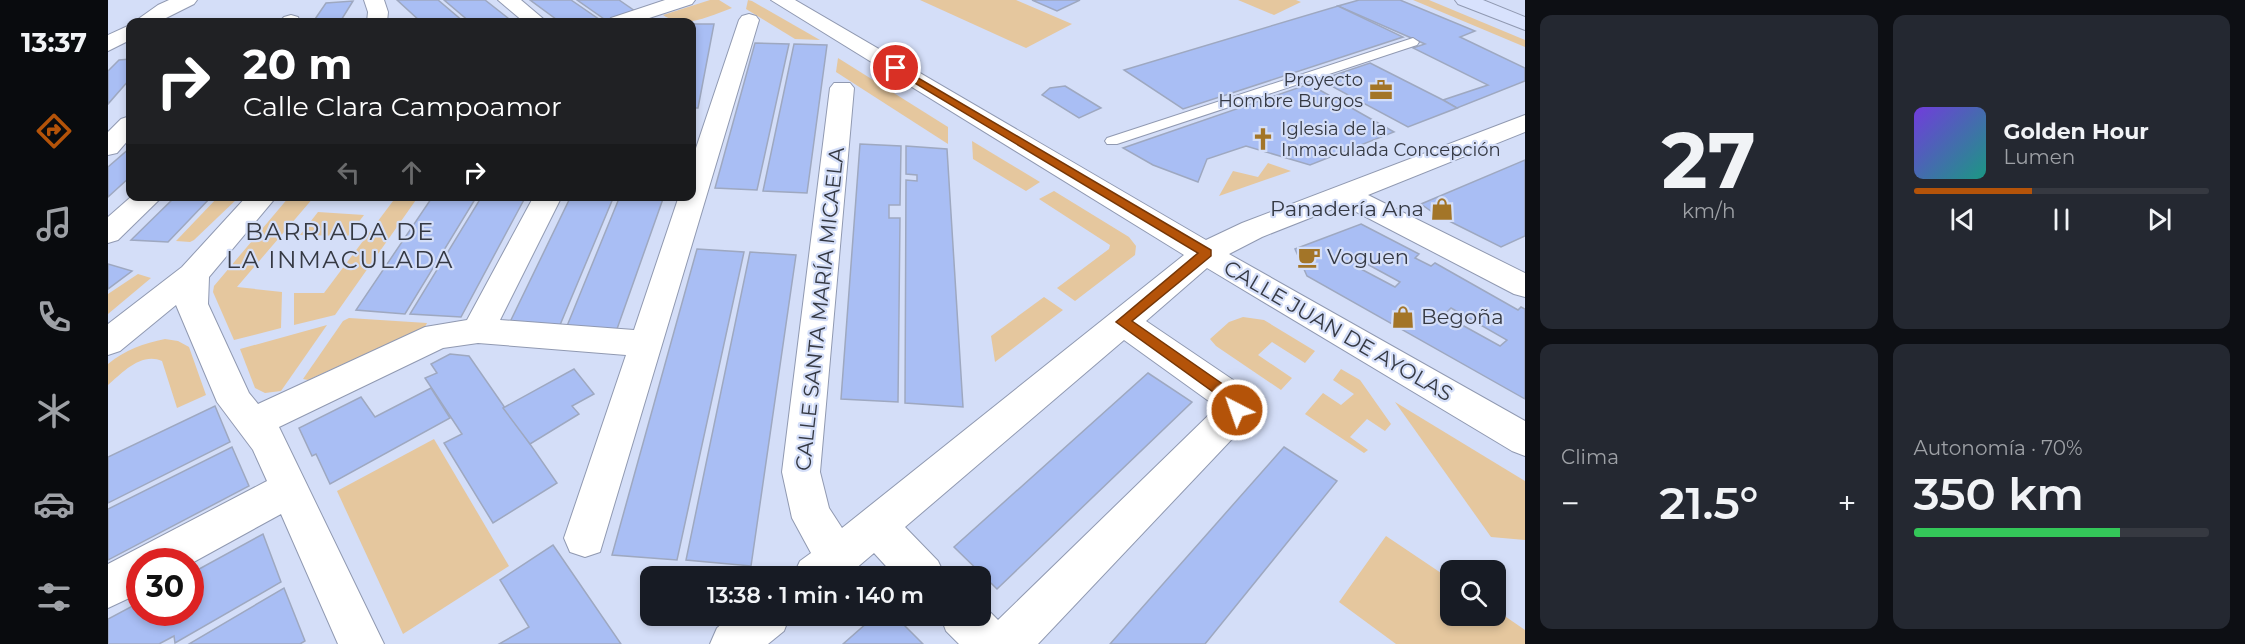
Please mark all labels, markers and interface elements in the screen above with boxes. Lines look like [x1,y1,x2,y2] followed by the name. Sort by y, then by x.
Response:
[21,26,87,59] text: 13:37
[243,38,352,90] text: 20 m
[144,42,222,120] icon: right
[870,42,921,93] pin
[879,51,912,84] icon: arrive
[1218,69,1363,112] place label: Proyecto Hombre Burgos
[1368,77,1394,103] office icon: Proyecto Hombre Burgos
[243,90,562,123] text: Calle Clara Campoamor
[33,110,75,152] icon: directions
[1662,112,1756,208] text: 27
[1281,118,1501,161] place label: Iglesia de la Inmaculada Concepción
[2004,118,2149,145] text: Golden Hour
[1250,126,1276,152] church icon: Iglesia de la Inmaculada Concepción
[790,145,849,472] street label: CALLE SANTA MARÍA MICAELA
[2004,145,2075,169] text: Lumen
[332,156,365,189] icon: left
[395,156,428,189] icon: ahead
[458,156,491,189] icon: right
[1270,196,1424,221] place label: Panadería Ana
[1429,196,1455,222] shop icon: Panadería Ana
[1682,199,1735,223] text: km/h
[33,203,75,245] icon: music
[1946,203,1979,236] icon: previous
[2045,203,2078,236] icon: pause
[2143,203,2176,236] icon: next
[226,217,454,274] district label: BARRIADA DE LA INMACULADA
[1296,244,1322,270] cafe icon: Voguen
[1327,244,1409,269] place label: Voguen
[1219,255,1457,406] street label: CALLE JUAN DE AYOLAS
[33,296,75,338] icon: phone
[1390,304,1416,330] shop icon: Begoña
[1421,304,1504,329] place label: Begoña
[1205,378,1269,442] position arrow
[33,390,75,432] icon: climate
[1914,436,2083,460] text: Autonomía · 70%
[1561,445,1619,469] text: Clima
[1914,466,2084,521] text: 350 km
[1659,475,1758,530] text: 21.5°
[33,483,75,525] icon: car
[1561,483,1580,523] text: −
[1838,483,1857,523] text: +
[126,548,204,626] speed limit sign: 30
[1440,560,1506,626] map controls
[1440,560,1506,626] button: search
[33,576,75,618] icon: filters
[707,582,924,609] text: 13:38 · 1 min · 140 m

